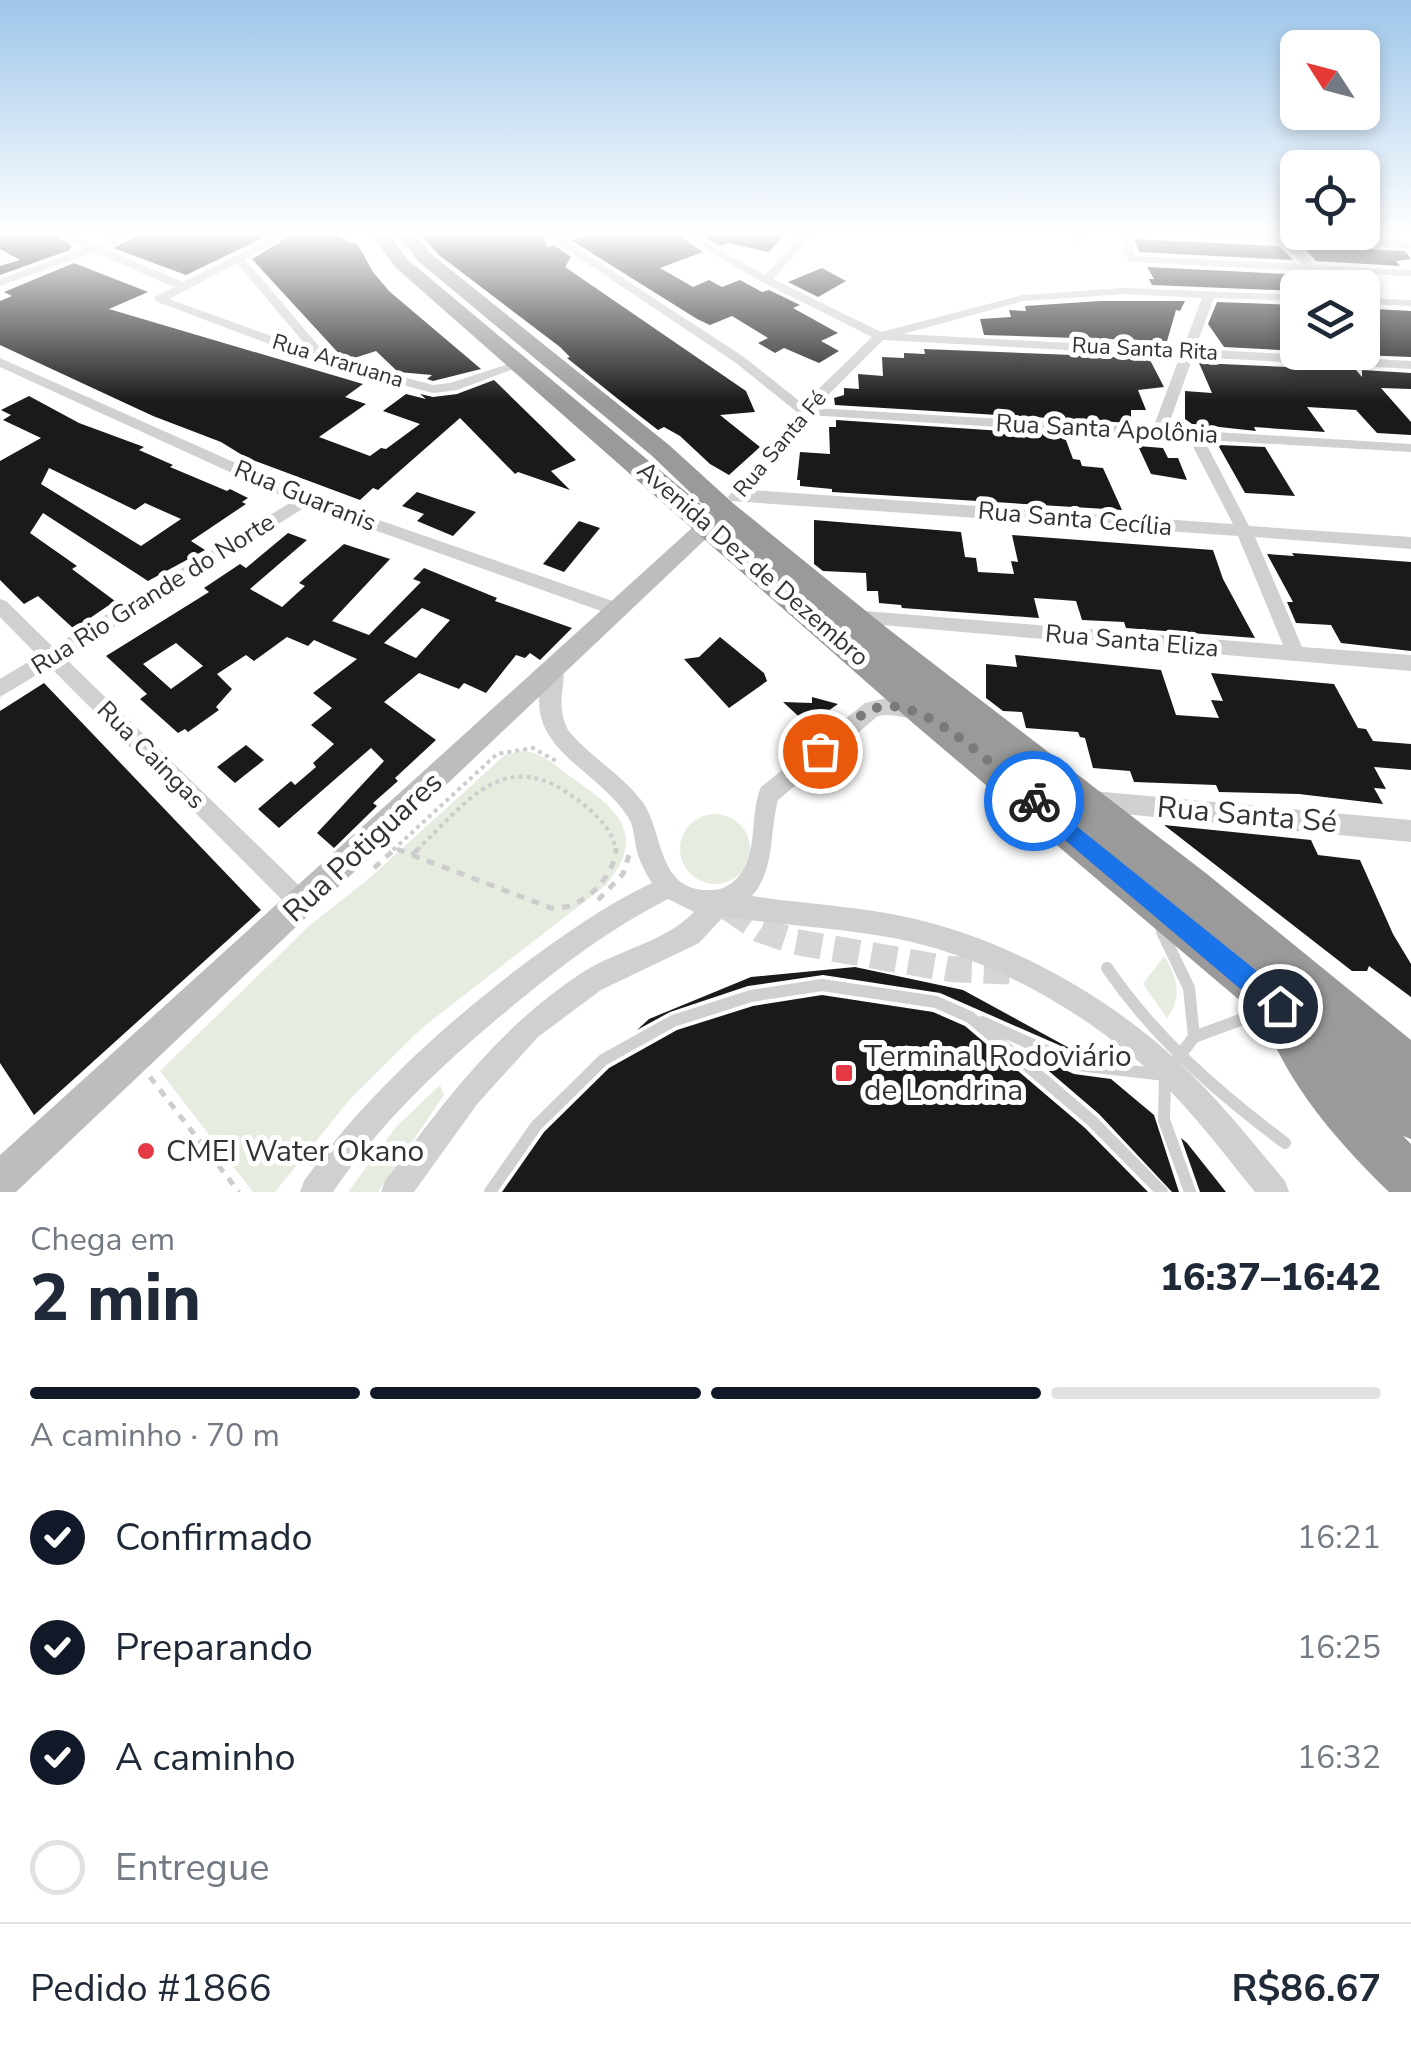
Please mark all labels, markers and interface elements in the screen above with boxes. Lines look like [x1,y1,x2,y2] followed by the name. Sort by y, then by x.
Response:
[1280,30,1380,130] north arrow
[1280,30,1380,370] map controls
[1280,150,1380,250] button: locate
[1280,270,1380,370] button: layers
[269,327,407,395] street label: Rua Araruana
[1071,330,1219,368] street label: Rua Santa Rita
[727,384,833,504] street label: Rua Santa Fé
[995,406,1219,452] street label: Rua Santa Apolônia
[229,452,381,540] street label: Rua Guaranis
[630,454,876,674] street label: Avenida Dez de Dezembro
[976,494,1174,544] street label: Rua Santa Cecília
[25,505,281,683] street label: Rua Rio Grande do Norte
[1044,616,1220,666] street label: Rua Santa Eliza
[89,693,213,817] street label: Rua Caingas
[778,709,863,794] pin
[793,724,848,779] icon: bag
[984,751,1084,851] courier
[274,762,452,932] street label: Rua Potiguares
[1007,774,1062,829] icon: bike
[1155,787,1339,843] street label: Rua Santa Sé
[1238,964,1323,1049] pin
[1253,979,1308,1034] icon: home
[864,1036,1132,1111] place label: Terminal Rodoviário de Londrina
[833,1062,855,1084] marker: Terminal Rodoviário de Londrina
[166,1131,424,1172] place label: CMEI Water Okano
[135,1140,157,1162] marker: CMEI Water Okano
[30,1218,175,1261] text: Chega em
[1160,1252,1381,1303] text: 16:37–16:42
[30,1254,201,1343] text: 2 min
[30,1414,280,1457] text: A caminho · 70 m
[30,1510,85,1565] icon: check
[115,1512,313,1563] text: Confirmado
[1297,1516,1381,1559] text: 16:21
[30,1620,85,1675] icon: check
[115,1622,313,1673] text: Preparando
[1297,1626,1381,1669] text: 16:25
[30,1730,85,1785] icon: check
[115,1732,296,1783] text: A caminho
[1297,1736,1381,1779] text: 16:32
[115,1842,269,1893] text: Entregue
[30,1963,271,2014] text: Pedido #1866
[1232,1963,1381,2014] text: R$86.67

